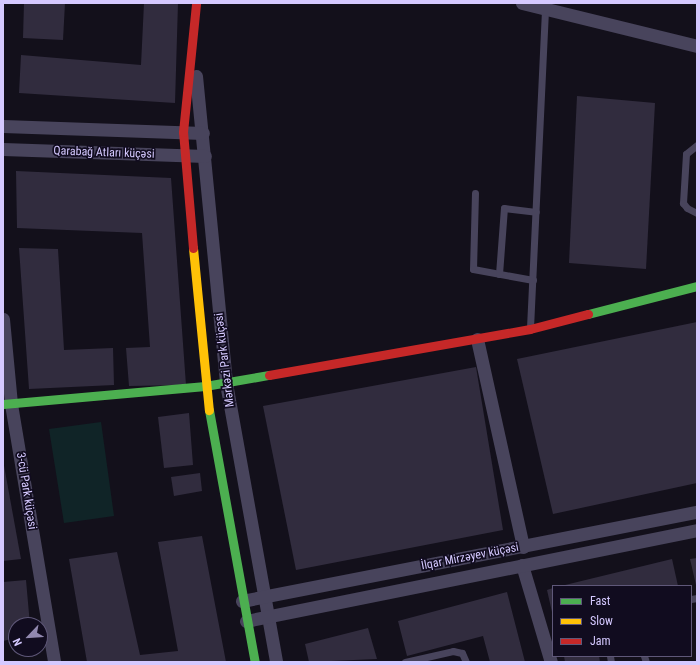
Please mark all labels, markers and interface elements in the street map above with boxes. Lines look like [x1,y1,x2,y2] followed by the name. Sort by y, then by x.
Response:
[53,144,155,162] street label: Qarabağ Atları küçəsi
[212,312,238,408] street label: Mərkəzi Park küçəsi
[13,451,39,531] street label: 3-cü Park küçəsi
[420,540,520,574] street label: İlqar Mirzəyev küçəsi
[552,585,692,657] legend
[590,594,610,608] text: Fast
[590,614,613,628] text: Slow
[8,617,48,657] north arrow
[590,634,611,648] text: Jam
[10,636,25,648] text: N

